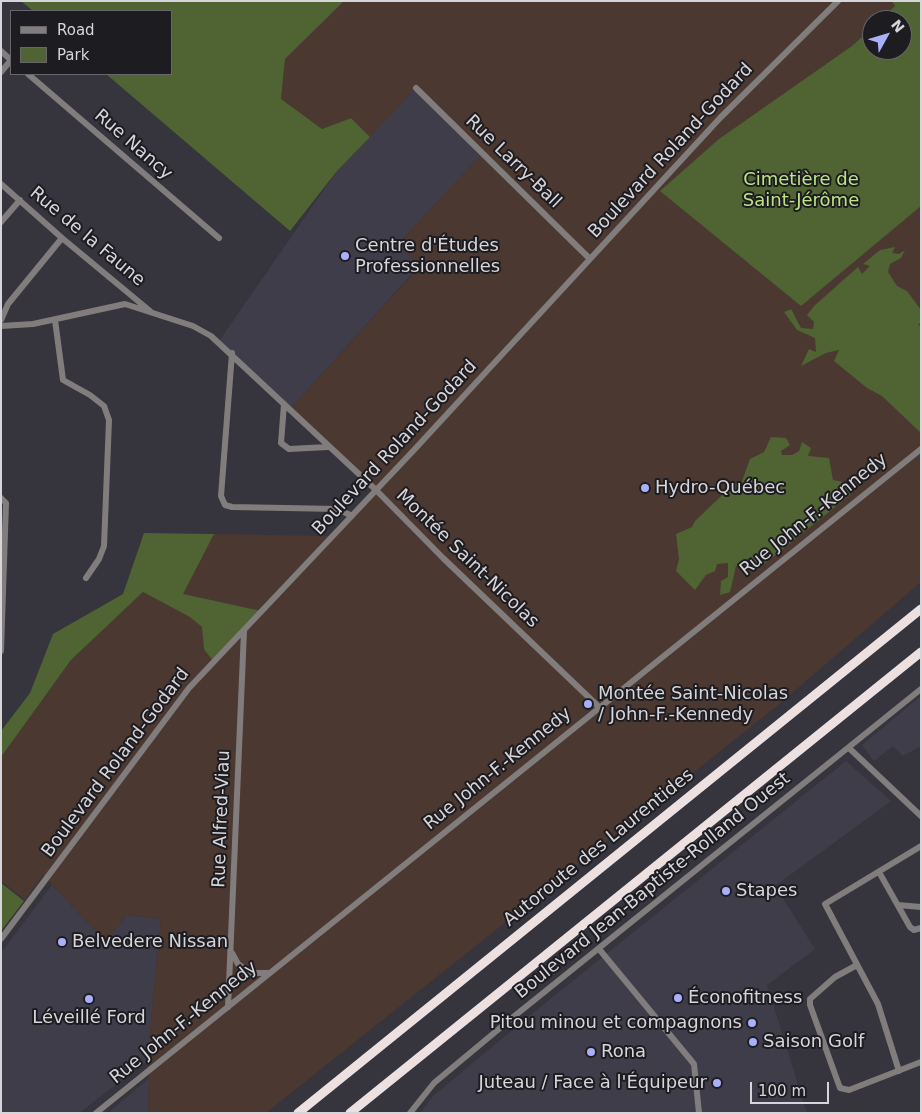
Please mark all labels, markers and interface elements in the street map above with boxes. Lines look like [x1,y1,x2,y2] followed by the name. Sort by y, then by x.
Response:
[10,10,172,75] legend
[862,10,912,60] north arrow
[888,17,908,36] text: N
[57,21,95,39] text: Road
[57,46,89,64] text: Park
[584,59,758,243] street label: Boulevard Roland-Godard
[90,105,176,185] street label: Rue Nancy
[461,111,565,213] street label: Rue Larry-Ball
[743,169,859,212] park label: Cimetière de Saint-Jérôme
[25,183,149,291] street label: Rue de la Faune
[355,235,500,278] place label: Centre d'Études Professionnelles
[339,250,351,262] marker: Centre d'Études Professionnelles
[308,356,482,540] street label: Boulevard Roland-Godard
[736,449,892,581] street label: Rue John-F.-Kennedy
[655,477,785,499] place label: Hydro-Québec
[639,482,651,494] marker: Hydro-Québec
[391,485,543,633] street label: Montée Saint-Nicolas
[38,664,194,862] street label: Boulevard Roland-Godard
[598,683,788,726] place label: Montée Saint-Nicolas / John-F.-Kennedy
[582,698,594,710] marker: Montée Saint-Nicolas / John-F.-Kennedy
[420,703,576,835] street label: Rue John-F.-Kennedy
[209,750,235,888] street label: Rue Alfred-Viau
[500,765,698,931] street label: Autoroute des Laurentides
[511,768,795,1004] street label: Boulevard Jean-Baptiste-Rolland Ouest
[736,880,797,902] place label: Stapes
[720,885,732,897] marker: Stapes
[72,931,228,953] place label: Belvedere Nissan
[56,936,68,948] marker: Belvedere Nissan
[106,957,262,1089] street label: Rue John-F.-Kennedy
[688,987,802,1009] place label: Éconofitness
[672,992,684,1004] marker: Éconofitness
[83,993,95,1005] marker: Léveillé Ford
[32,1007,146,1029] place label: Léveillé Ford
[490,1012,742,1034] place label: Pitou minou et compagnons
[746,1017,758,1029] marker: Pitou minou et compagnons
[763,1031,864,1053] place label: Saison Golf
[747,1036,759,1048] marker: Saison Golf
[601,1041,646,1063] place label: Rona
[585,1046,597,1058] marker: Rona
[479,1072,707,1094] place label: Juteau / Face à l'Équipeur
[752,1072,831,1104] scale bar
[711,1077,723,1089] marker: Juteau / Face à l'Équipeur
[758,1082,806,1100] text: 100 m

